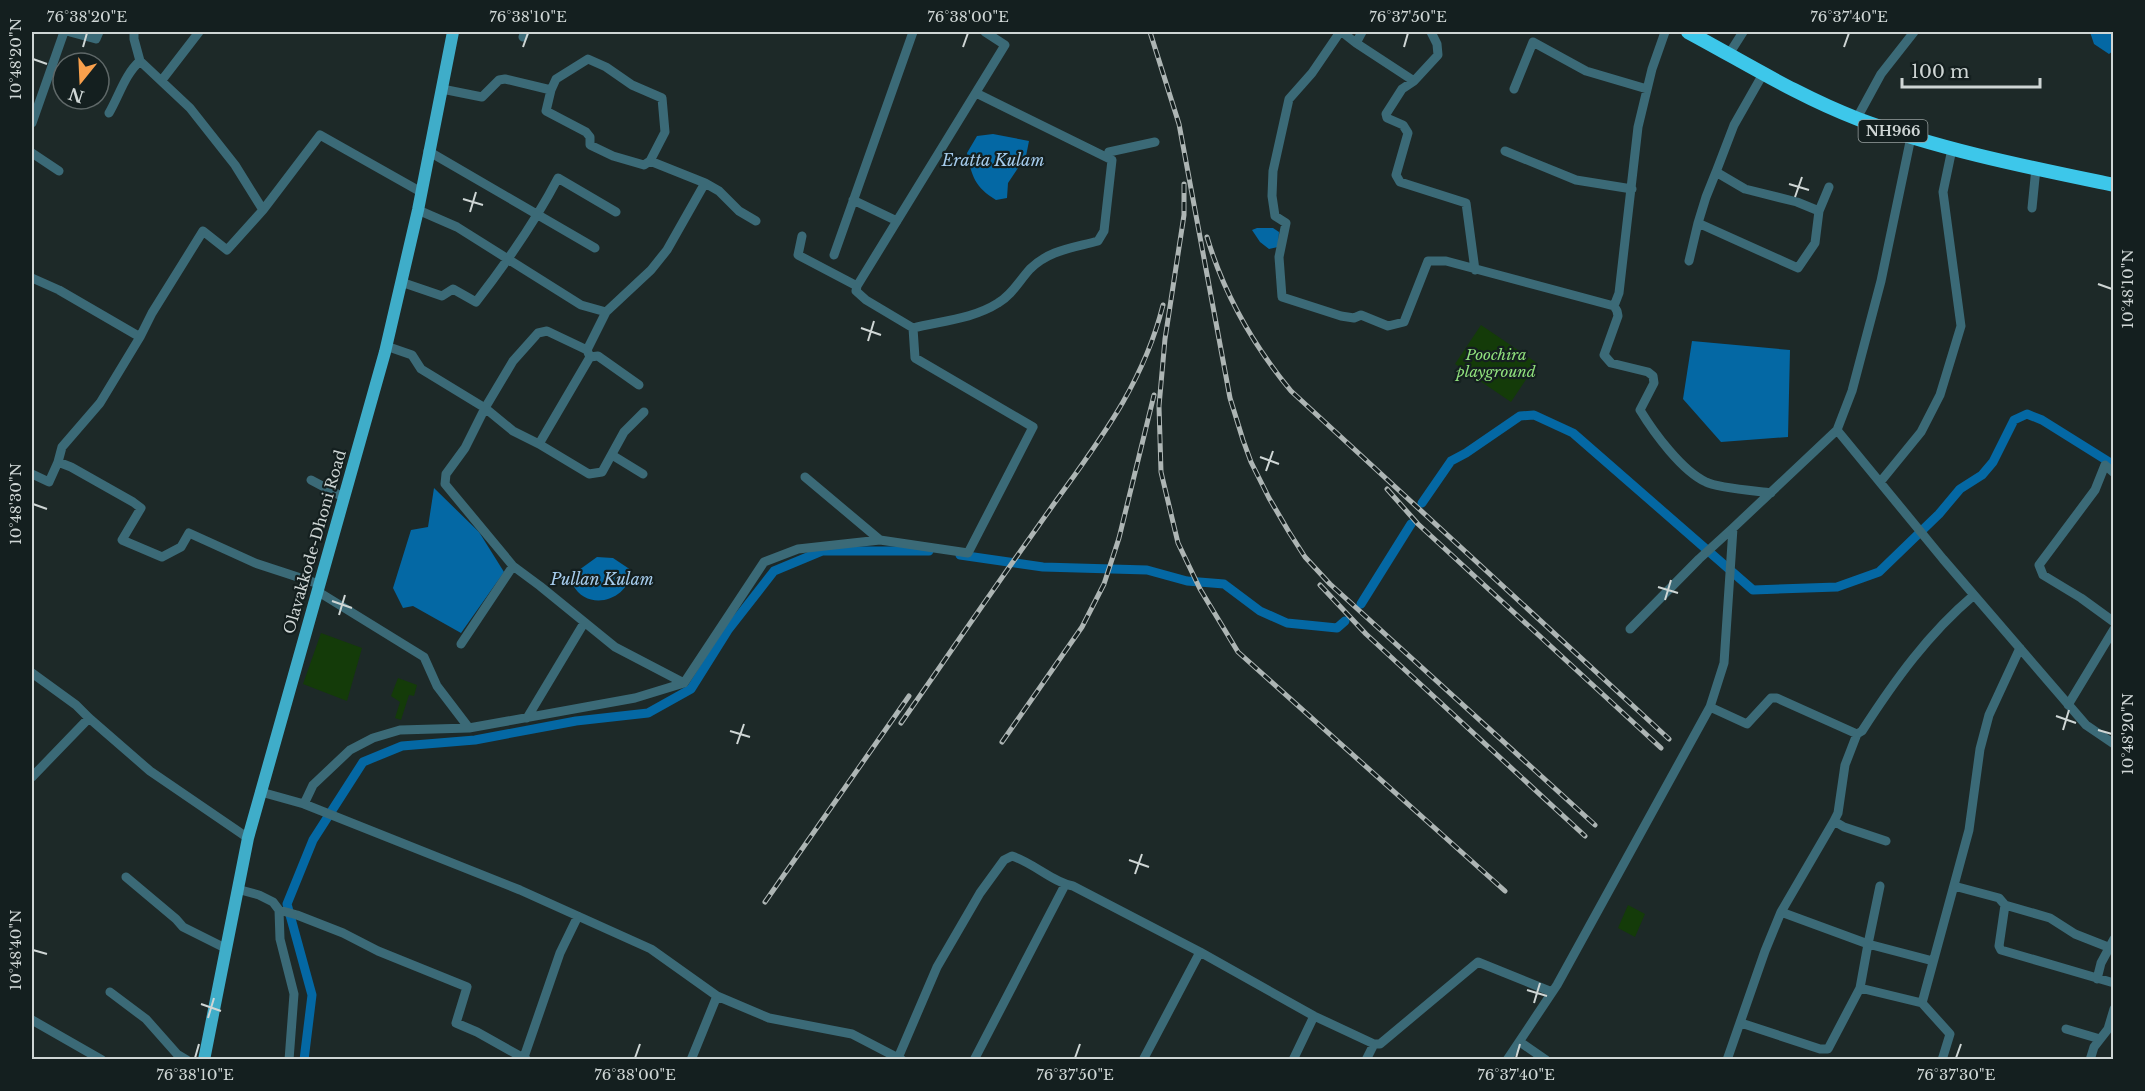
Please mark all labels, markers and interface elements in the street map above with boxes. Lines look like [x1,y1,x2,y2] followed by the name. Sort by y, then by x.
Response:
[47,7,127,26] text: 76°38'20"E
[489,7,567,26] text: 76°38'10"E
[927,7,1009,26] text: 76°38'00"E
[1369,7,1447,26] text: 76°37'50"E
[1810,7,1888,26] text: 76°37'40"E
[6,18,25,100] text: 10°48'20"N
[51,51,111,111] north arrow
[1902,51,2040,89] scale bar
[1911,61,1969,83] text: 100 m
[66,83,87,107] text: N
[1858,120,1928,142] road number: NH966
[941,150,1044,170] water label: Eratta Kulam
[2118,249,2137,329] text: 10°48'10"N
[1454,345,1536,381] park label: Poochira playground
[279,448,350,636] street label: Olavakkode-Dhoni Road
[6,463,25,545] text: 10°48'30"N
[549,569,654,589] water label: Pullan Kulam
[2118,693,2137,775] text: 10°48'20"N
[6,909,25,991] text: 10°48'40"N
[156,1065,234,1084] text: 76°38'10"E
[594,1065,676,1084] text: 76°38'00"E
[1036,1065,1114,1084] text: 76°37'50"E
[1477,1065,1555,1084] text: 76°37'40"E
[1917,1065,1995,1084] text: 76°37'30"E

